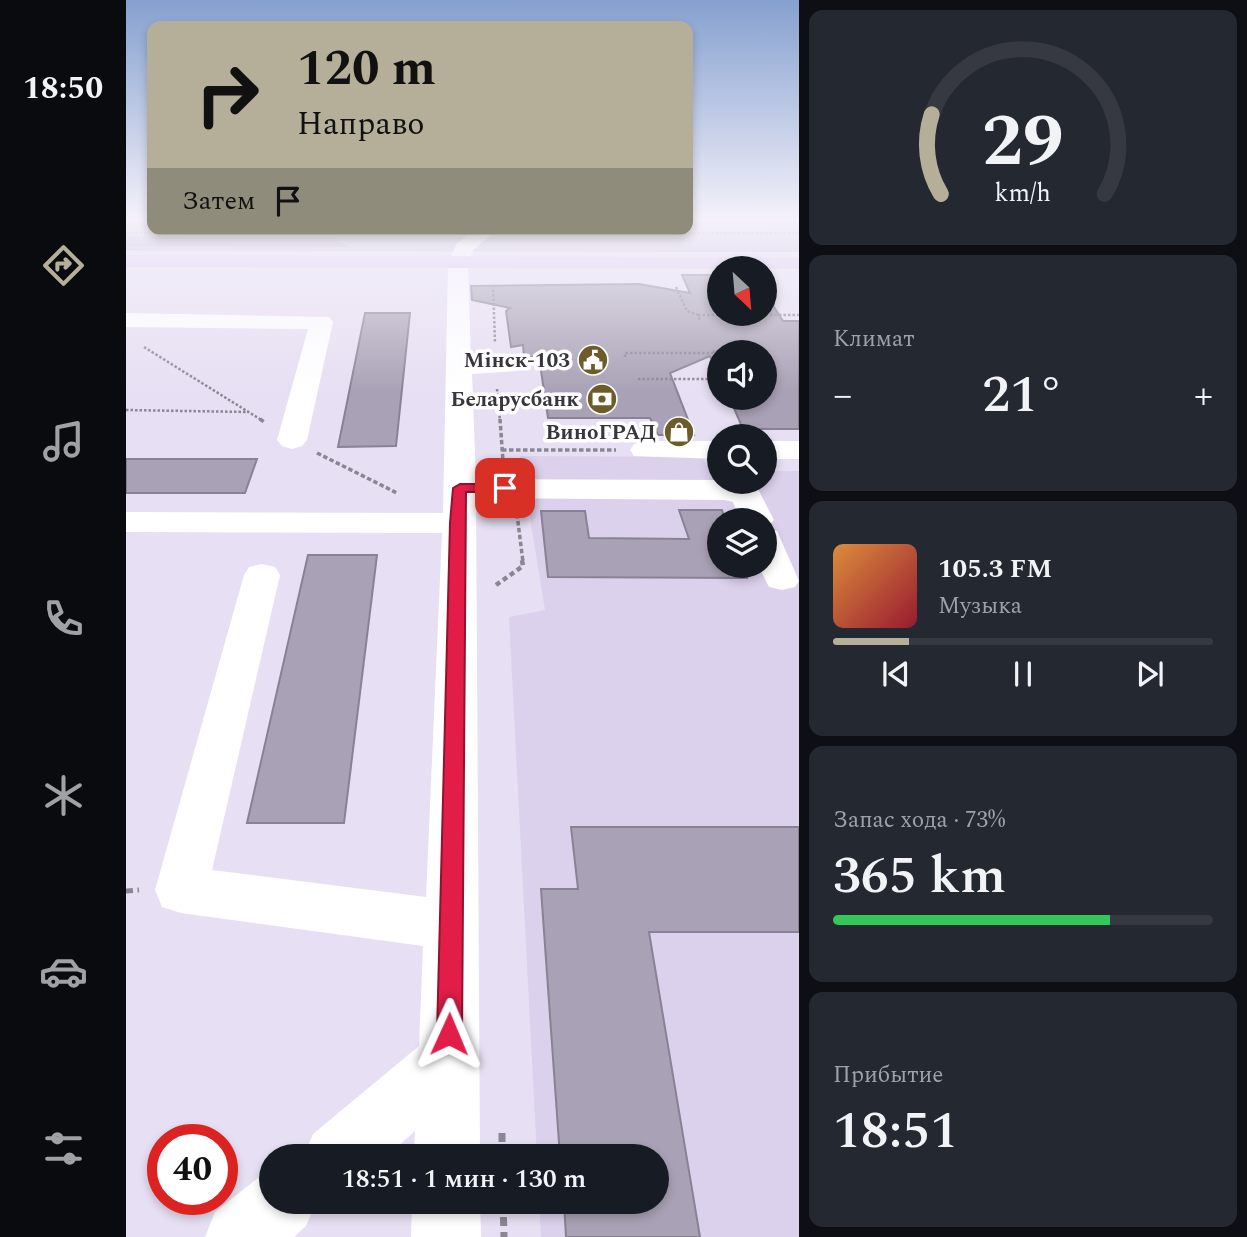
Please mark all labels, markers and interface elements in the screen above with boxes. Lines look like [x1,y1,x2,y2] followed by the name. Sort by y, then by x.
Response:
[297,32,436,107] text: 120 m
[182,49,273,140] icon: right
[23,64,103,113] text: 18:50
[982,87,1064,198] text: 29
[297,100,424,149] text: Направо
[995,175,1051,213] text: km/h
[182,181,255,221] text: Затем
[269,182,307,220] icon: arrive
[39,241,88,290] icon: directions
[707,256,777,326] north arrow
[707,256,777,578] map controls
[833,322,915,357] text: Климат
[707,340,777,410] button: sound
[576,343,610,377] public building icon: Мінск-103
[464,345,570,377] place label: Мінск-103
[982,356,1064,435] text: 21°
[833,367,852,425] text: −
[1194,367,1213,425] text: +
[585,382,619,416] bank icon: Беларусбанк
[451,384,579,416] place label: Беларусбанк
[662,415,696,449] shop icon: ВиноГРАД
[39,417,88,466] icon: music
[546,417,656,449] place label: ВиноГРАД
[707,424,777,494] button: search
[475,458,535,518] pin
[486,469,524,507] icon: arrive
[707,508,777,578] button: layers
[938,549,1052,589] text: 105.3 FM
[938,589,1022,624] text: Музыка
[39,594,88,643] icon: phone
[877,655,915,693] icon: previous
[1004,655,1042,693] icon: pause
[1131,655,1169,693] icon: next
[39,771,88,820] icon: climate
[833,803,1005,838] text: Запас хода · 73%
[833,837,1006,916] text: 365 km
[39,947,88,996] icon: car
[412,997,486,1071] position arrow
[833,1058,944,1093] text: Прибытие
[833,1092,958,1171] text: 18:51
[39,1124,88,1173] icon: filters
[147,1124,238,1215] speed limit sign: 40
[342,1159,586,1199] text: 18:51 · 1 мин · 130 m

